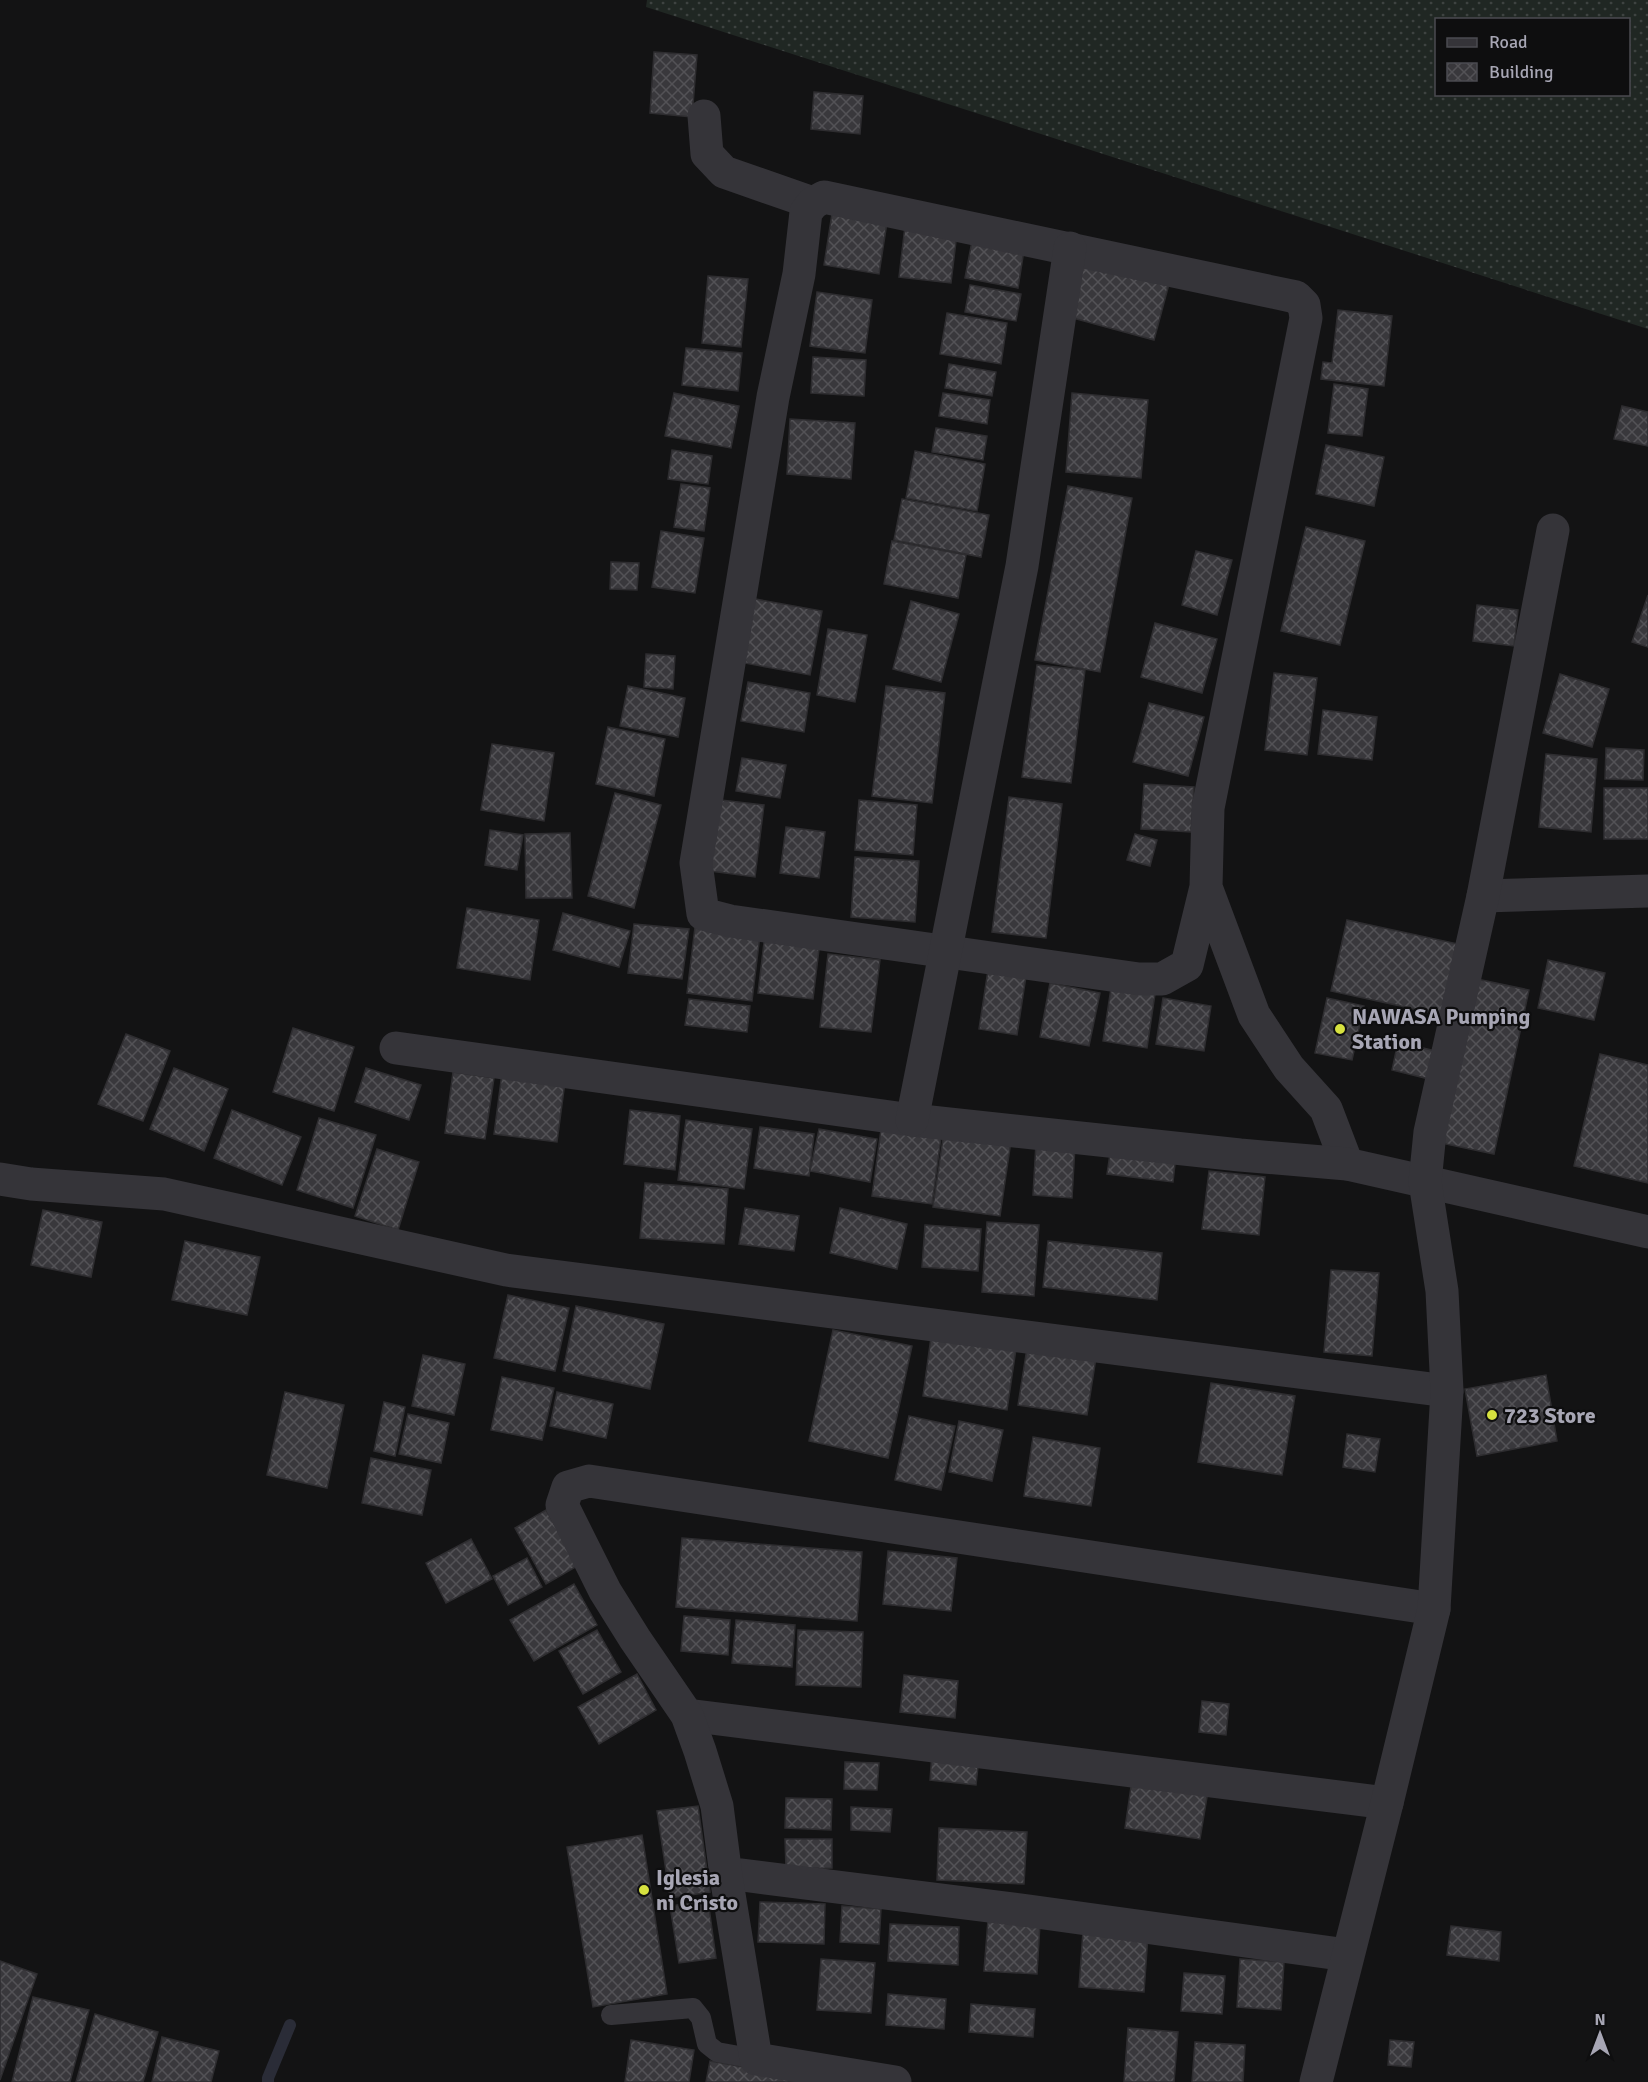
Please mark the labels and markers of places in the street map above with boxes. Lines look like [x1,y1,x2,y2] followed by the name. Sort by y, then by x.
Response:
[1352,1003,1530,1055] place label: NAWASA Pumping Station
[1333,1022,1347,1036] marker: NAWASA Pumping Station
[1504,1402,1596,1429] place label: 723 Store
[1485,1408,1499,1422] marker: 723 Store
[656,1864,738,1916] place label: Iglesia ni Cristo
[637,1883,651,1897] marker: Iglesia ni Cristo

